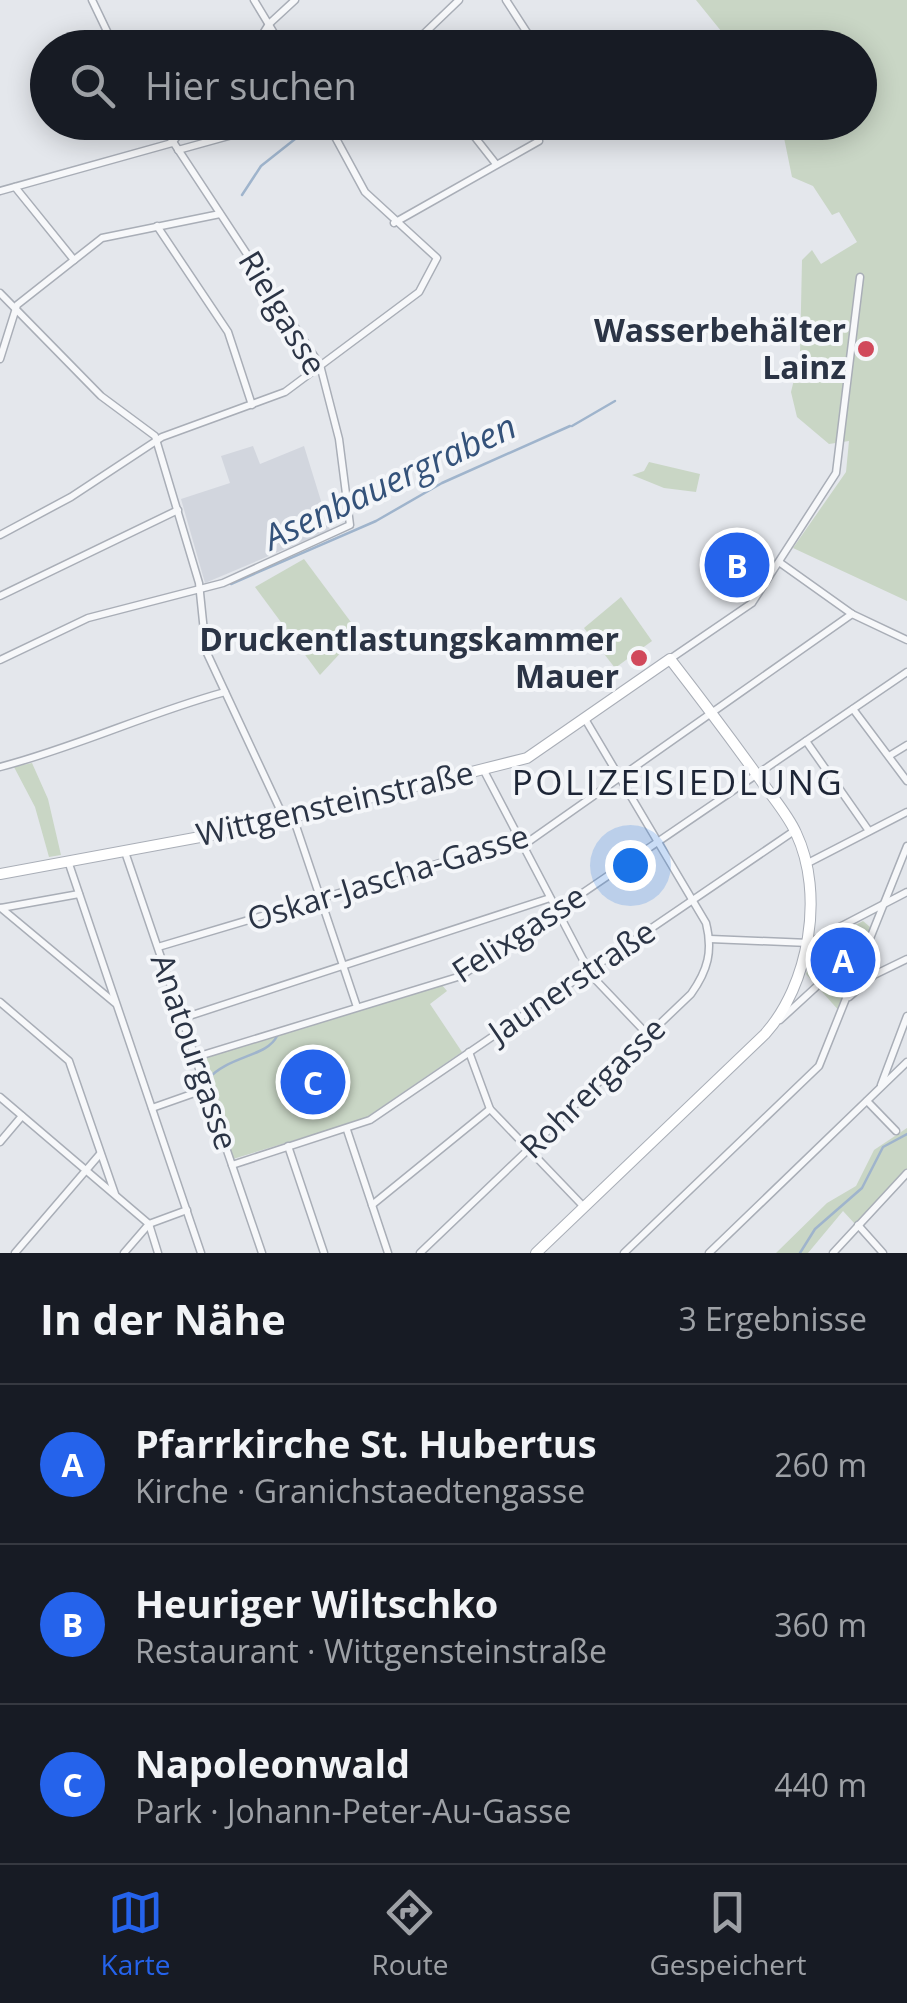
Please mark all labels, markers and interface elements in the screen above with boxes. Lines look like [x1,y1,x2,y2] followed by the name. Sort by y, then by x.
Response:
[30,30,877,140] search box
[65,58,120,113] icon: search
[145,59,357,111] text: Hier suchen
[229,242,337,382] street label: Rielgasse
[594,308,846,388] place label: Wasserbehälter Lainz
[855,338,877,360] marker: Wasserbehälter Lainz
[254,402,523,561] water label: Asenbauergraben
[704,528,770,602] pin: B
[199,617,619,697] place label: Druckentlastungskammer Mauer
[628,647,650,669] marker: Druckentlastungskammer Mauer
[192,750,477,855] street label: Wittgensteinstraße
[512,758,844,805] district label: POLIZEISIEDLUNG
[242,813,534,940] street label: Oskar-Jascha-Gasse
[605,840,656,891] your location
[443,874,593,992] street label: Felixgasse
[477,909,663,1054] street label: Jaunerstraße
[810,922,876,998] pin: A
[142,948,249,1155] street label: Anatourgasse
[510,1007,674,1167] street label: Rohrergasse
[280,1044,346,1120] pin: C
[40,1290,286,1347] text: In der Nähe
[678,1297,867,1340] text: 3 Ergebnisse
[135,1417,597,1469] text: Pfarrkirche St. Hubertus
[61,1443,84,1486] text: A
[774,1443,867,1486] text: 260 m
[135,1469,585,1512] text: Kirche · Granichstaedtengasse
[135,1577,498,1629] text: Heuriger Wiltschko
[62,1603,83,1646] text: B
[774,1603,867,1646] text: 360 m
[135,1629,607,1672] text: Restaurant · Wittgensteinstraße
[135,1737,410,1789] text: Napoleonwald
[62,1763,83,1806] text: C
[774,1763,867,1806] text: 440 m
[135,1789,571,1832] text: Park · Johann-Peter-Au-Gasse
[101,1885,170,1983] tab: Karte
[371,1885,448,1983] tab: Route
[649,1885,806,1983] tab: Gespeichert

